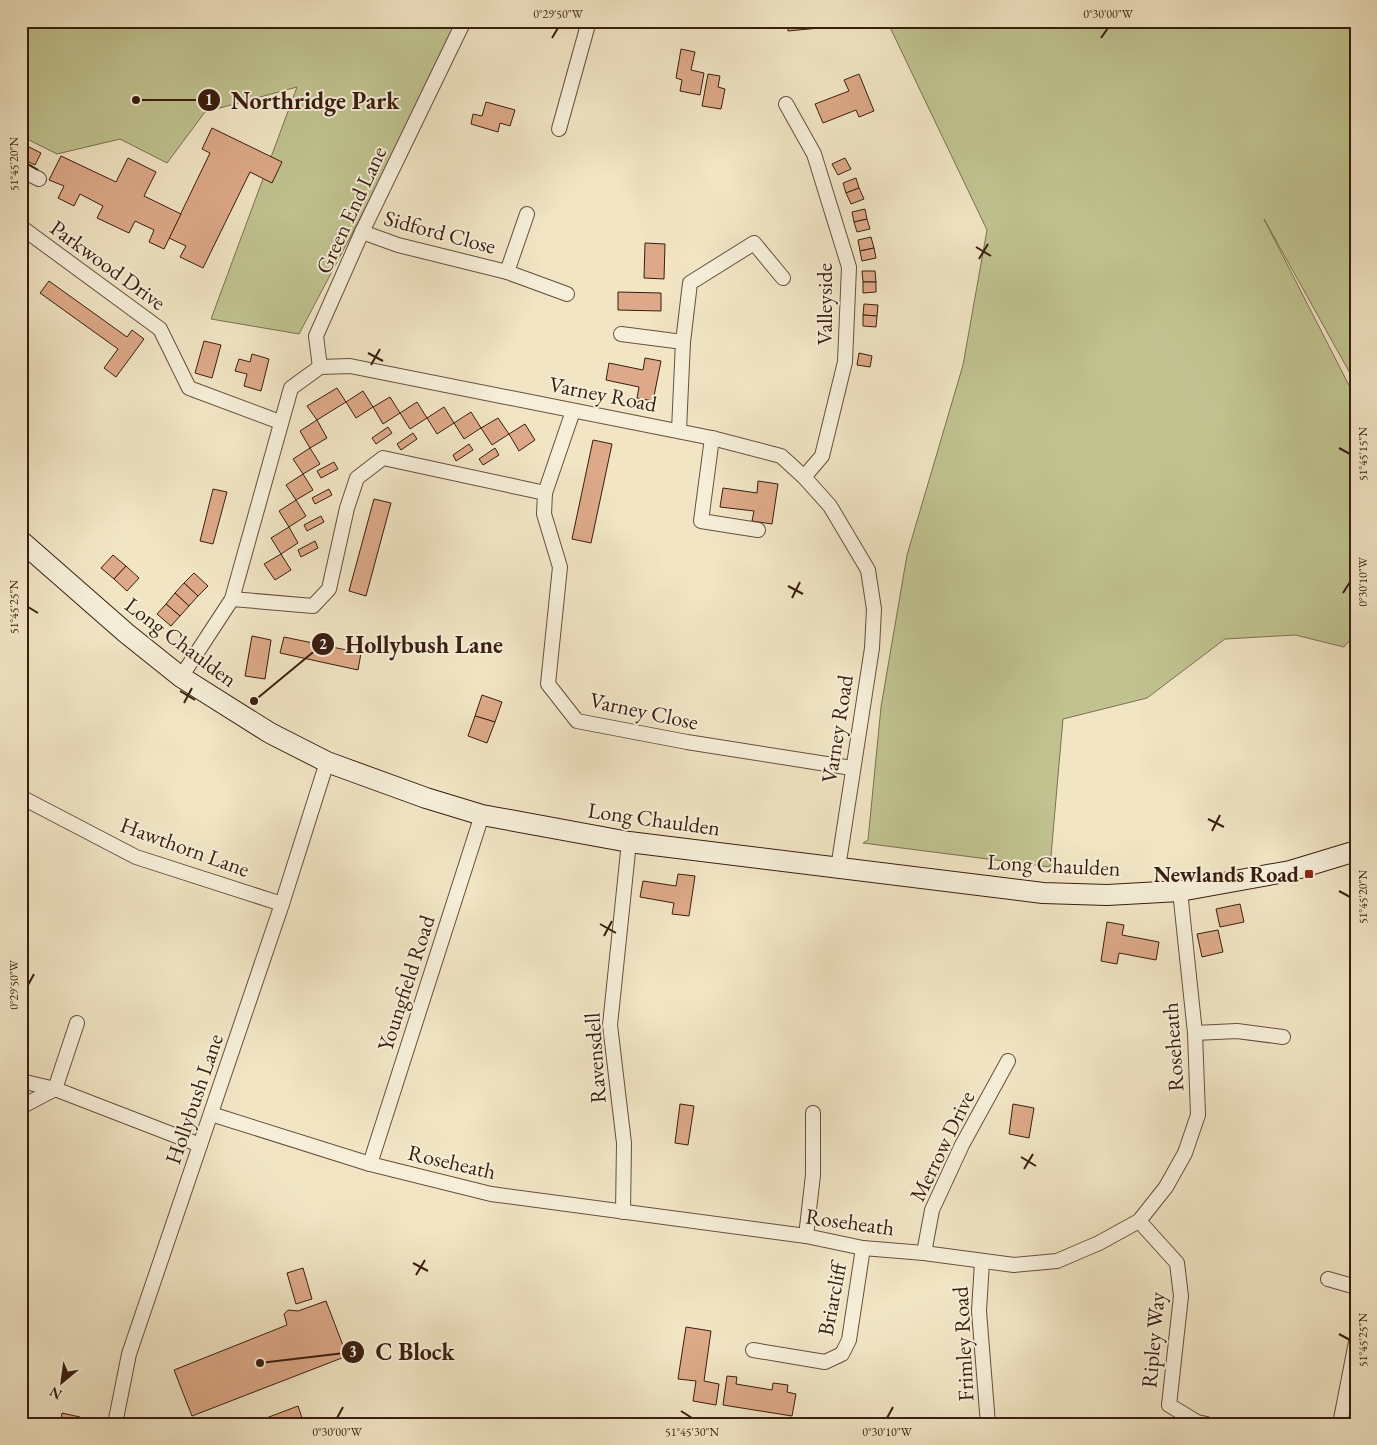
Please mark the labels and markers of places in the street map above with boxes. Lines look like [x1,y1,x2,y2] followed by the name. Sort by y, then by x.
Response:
[196,81,410,120] callout: Northridge Park
[310,625,513,664] callout: Hollybush Lane
[1153,860,1299,889] place label: Newlands Road
[1303,868,1315,880] marker: Newlands Road
[341,1332,465,1371] callout: C Block

